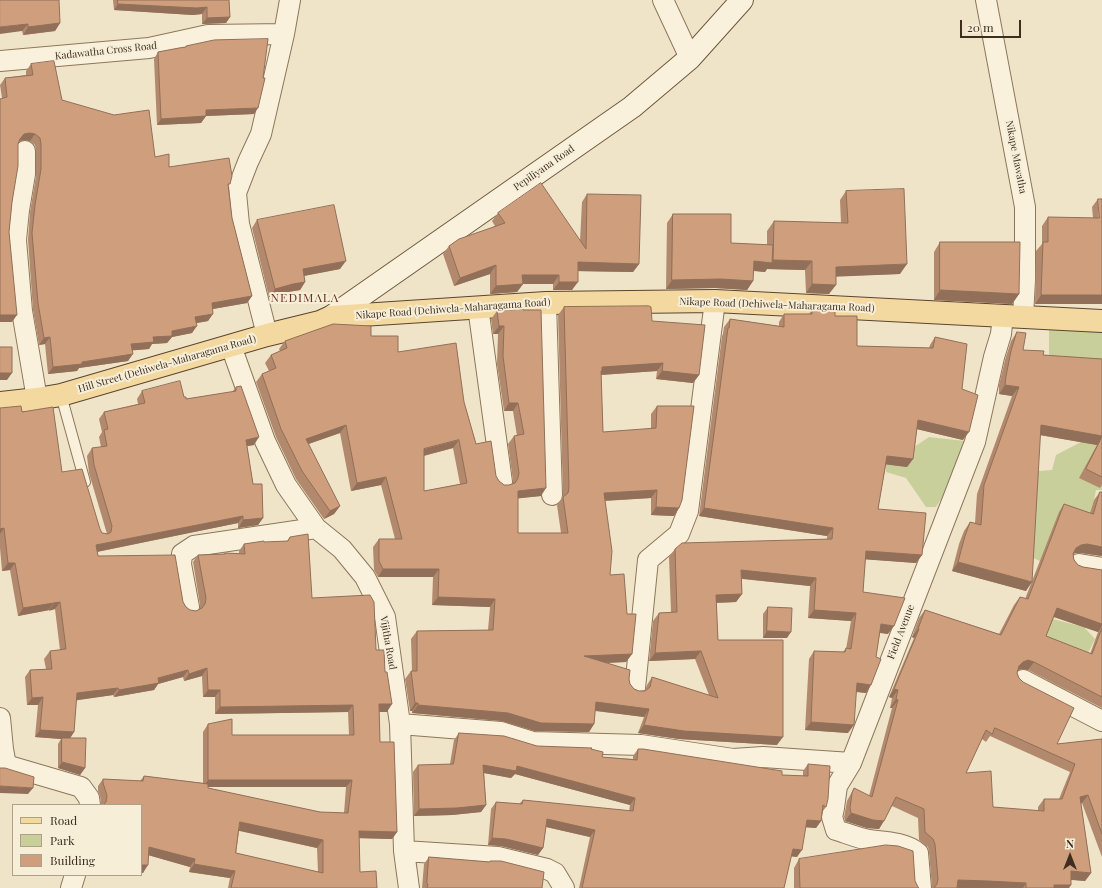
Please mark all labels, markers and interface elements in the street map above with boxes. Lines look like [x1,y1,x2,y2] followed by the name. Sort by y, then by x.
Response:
[962,12,1023,38] scale bar
[967,19,994,35] text: 20 m
[54,40,158,62] street label: Kadawatha Cross Road
[1003,119,1029,195] street label: Nikape Mawatha
[511,143,577,193] street label: Pepiliyana Road
[271,291,339,305] district label: NEDIMALA
[355,296,551,322] street label: Nikape Road (Dehiwela-Maharagama Road)
[679,296,875,314] street label: Nikape Road (Dehiwela-Maharagama Road)
[77,333,257,395] street label: Hill Street (Dehiwela-Maharagama Road)
[885,603,917,661] street label: Field Avenue
[377,615,399,671] street label: Vijitha Road
[12,804,142,876] legend
[50,812,77,828] text: Road
[50,832,75,848] text: Park
[1050,836,1090,876] north arrow
[1066,836,1074,851] text: N
[50,852,95,868] text: Building

